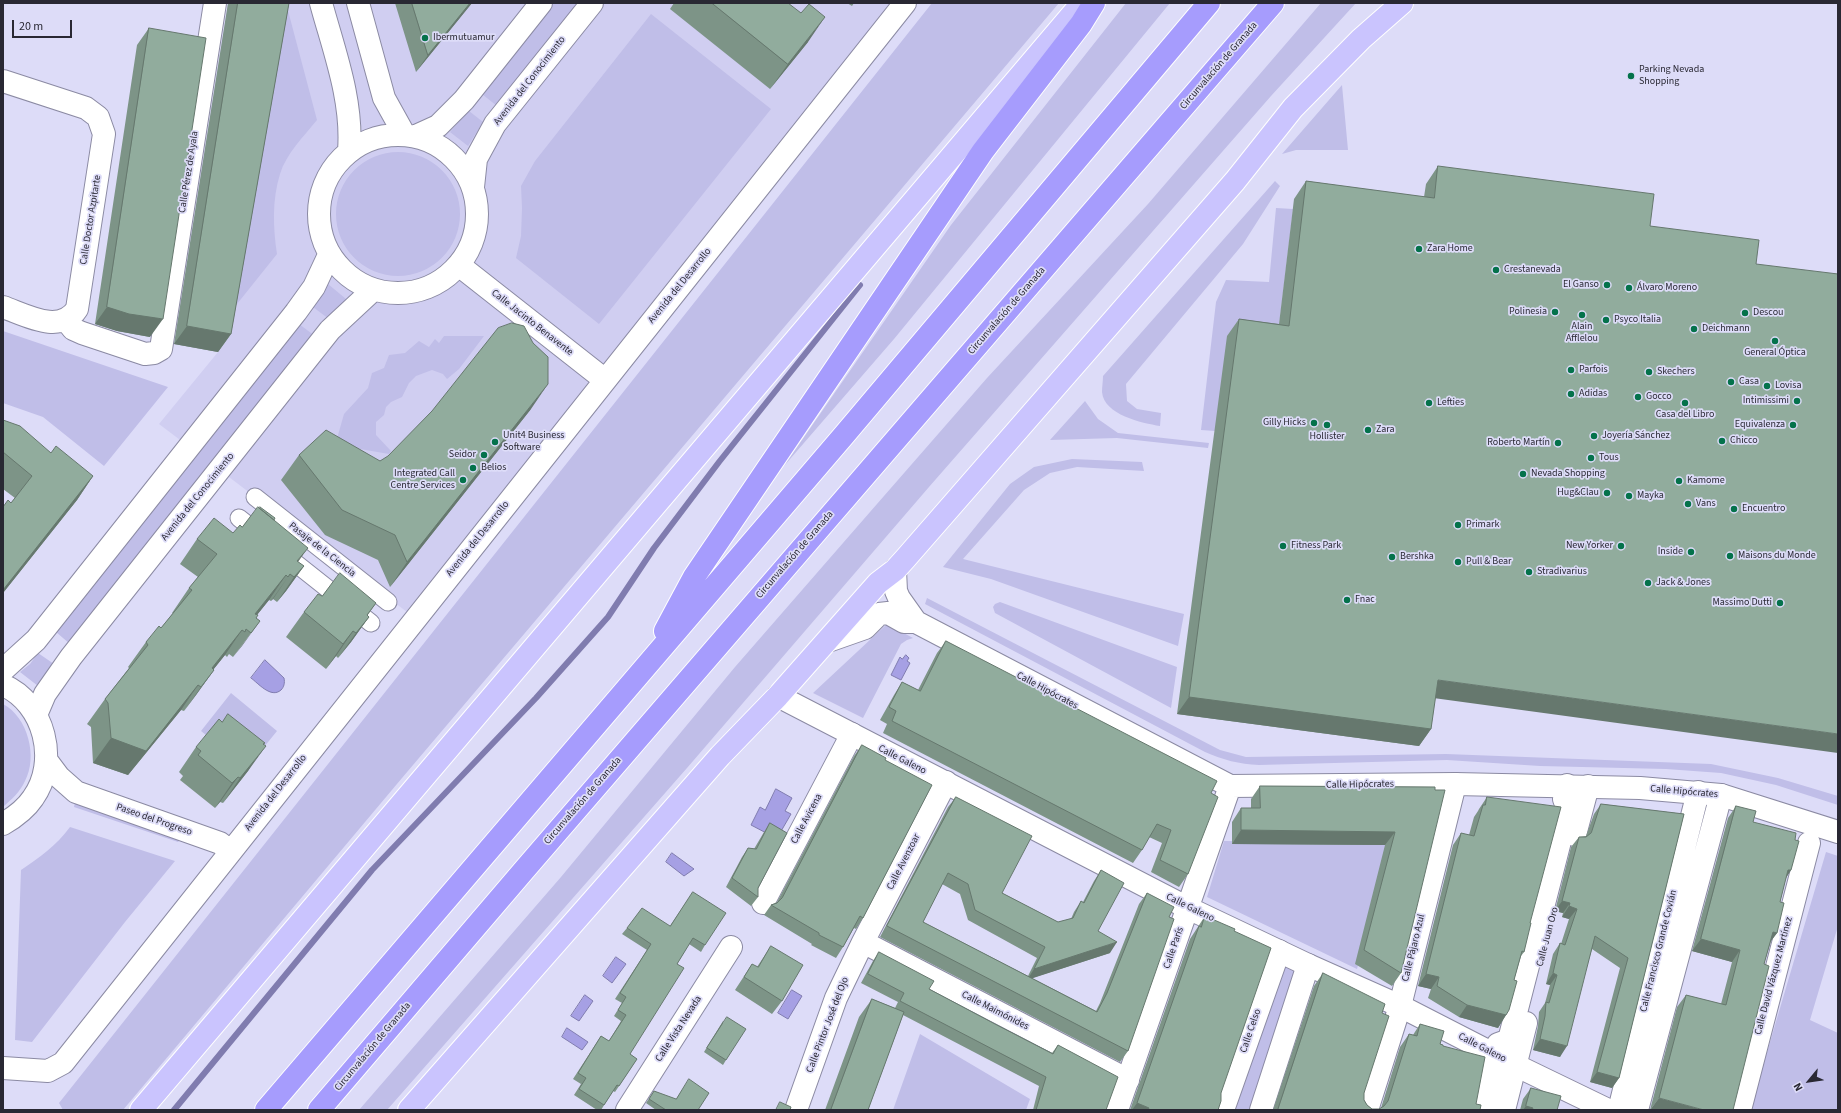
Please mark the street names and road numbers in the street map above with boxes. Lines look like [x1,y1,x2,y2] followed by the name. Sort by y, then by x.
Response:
[1178,20,1260,112] street label: Circunvalación de Granada
[492,34,568,128] street label: Avenida del Conocimiento
[177,130,201,214] street label: Calle Pérez de Ayala
[78,174,104,266] street label: Calle Doctor Azpitarte
[646,246,714,326] street label: Avenida del Desarrollo
[966,265,1048,357] street label: Circunvalación de Granada
[489,287,575,359] street label: Calle Jacinto Benavente
[159,451,237,543] street label: Avenida del Conocimiento
[444,499,512,579] street label: Avenida del Desarrollo
[754,509,836,601] street label: Circunvalación de Granada
[286,520,358,580] street label: Pasaje de la Ciencia
[1014,670,1080,712] street label: Calle Hipócrates
[876,743,928,777] street label: Calle Galeno
[242,752,310,834] street label: Avenida del Desarrollo
[542,755,624,847] street label: Circunvalación de Granada
[1326,778,1394,792] street label: Calle Hipócrates
[1650,783,1718,801] street label: Calle Hipócrates
[789,792,825,846] street label: Calle Avicena
[115,801,193,839] street label: Paseo del Progreso
[885,832,923,892] street label: Calle Avenzoar
[1638,889,1680,1013] street label: Calle Francisco Grande Covián
[1164,891,1216,925] street label: Calle Galeno
[1534,906,1562,968] street label: Calle Juan Oro
[1400,913,1428,983] street label: Calle Pájaro Azul
[1753,916,1795,1036] street label: Calle David Vázquez Martínez
[1161,926,1187,970] street label: Calle París
[804,975,852,1075] street label: Calle Pintor José del Ojo
[959,989,1031,1033] street label: Calle Maimónides
[653,994,705,1064] street label: Calle Vista Nevada
[332,1000,414,1094] street label: Circunvalación de Granada
[1238,1007,1264,1055] street label: Calle Celso
[1456,1031,1508,1065] street label: Calle Galeno

